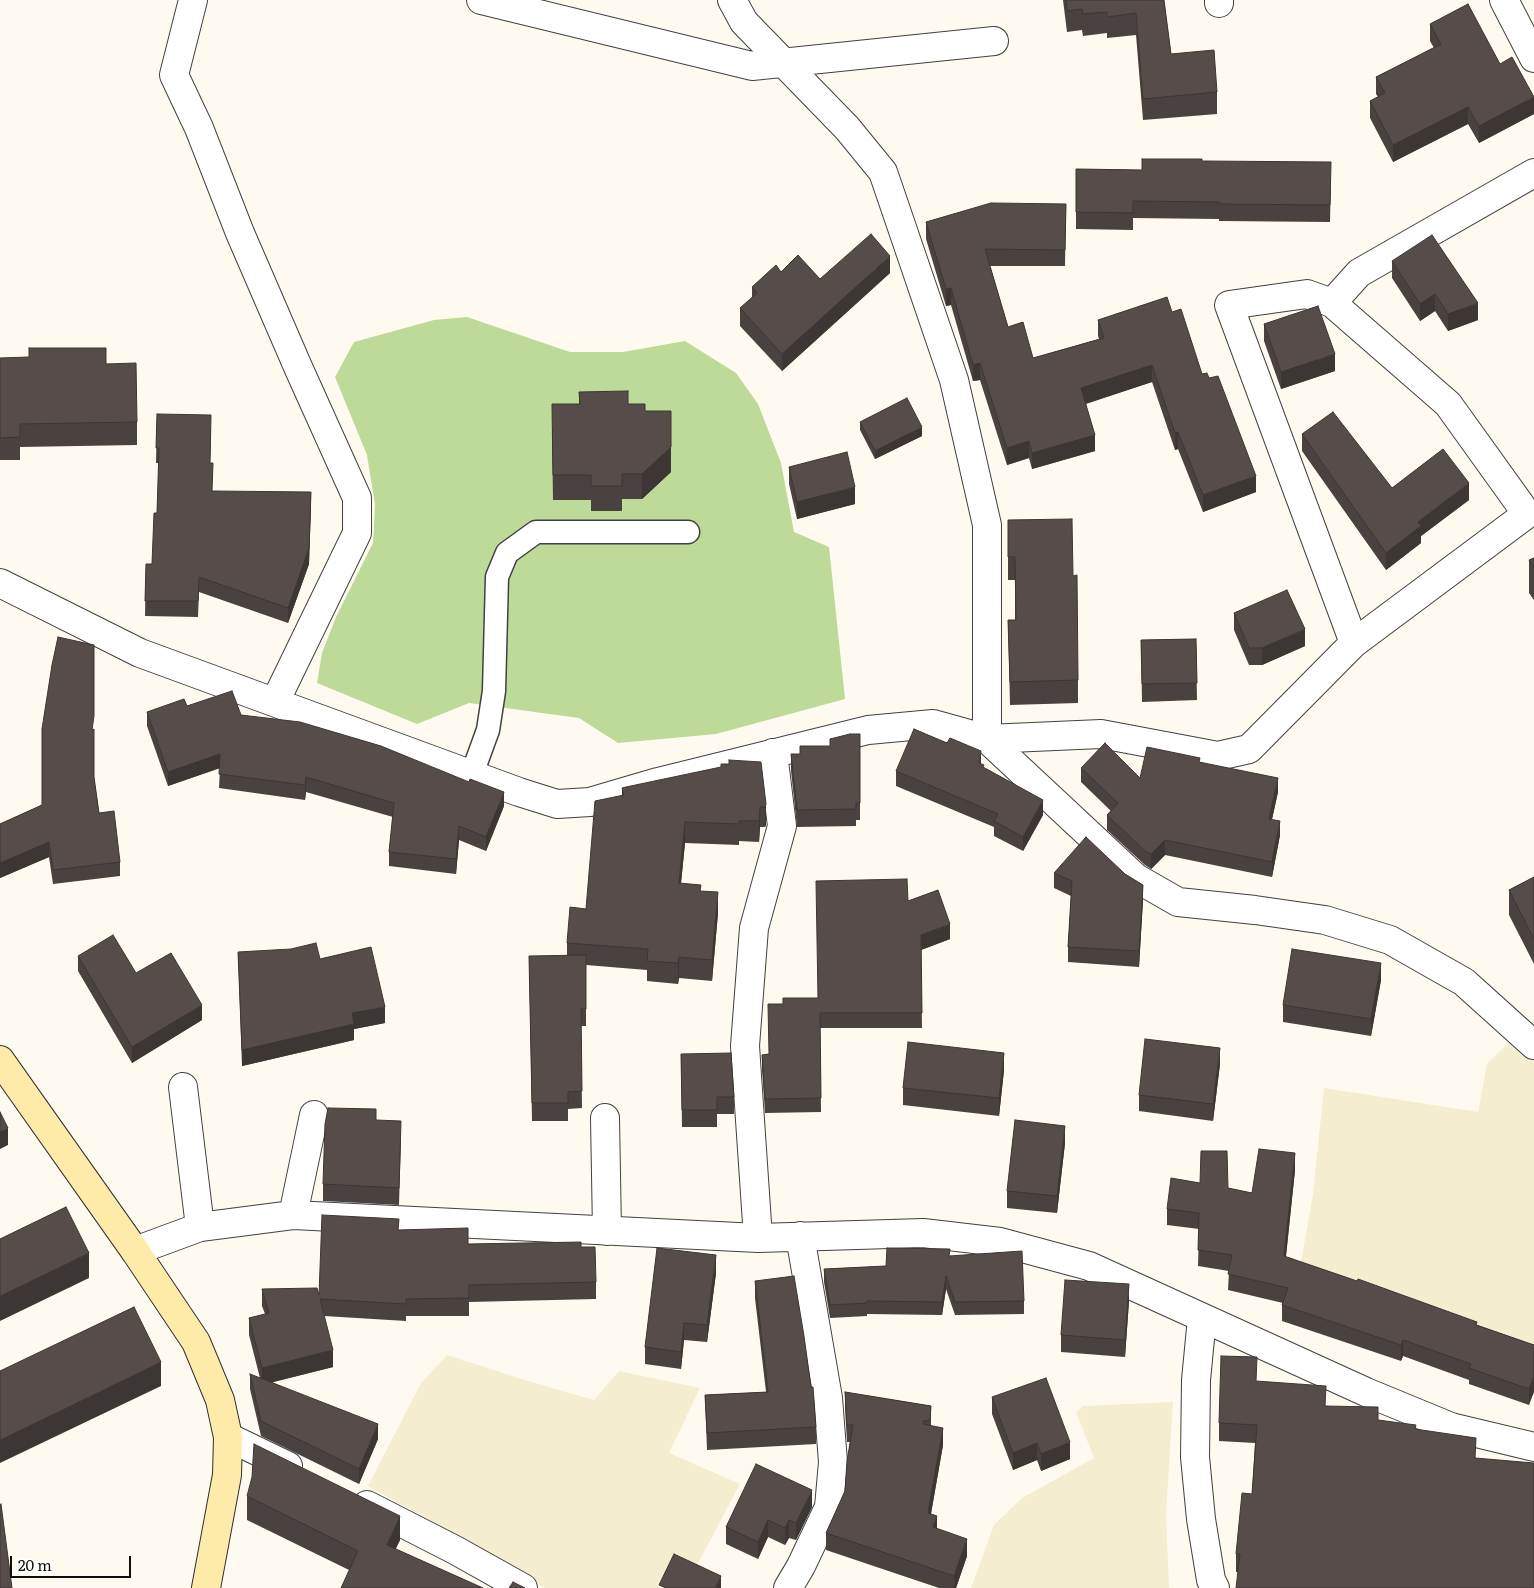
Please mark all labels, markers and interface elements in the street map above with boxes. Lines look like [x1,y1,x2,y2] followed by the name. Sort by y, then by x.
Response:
[12,1546,134,1578] scale bar
[18,1553,52,1576] text: 20 m

